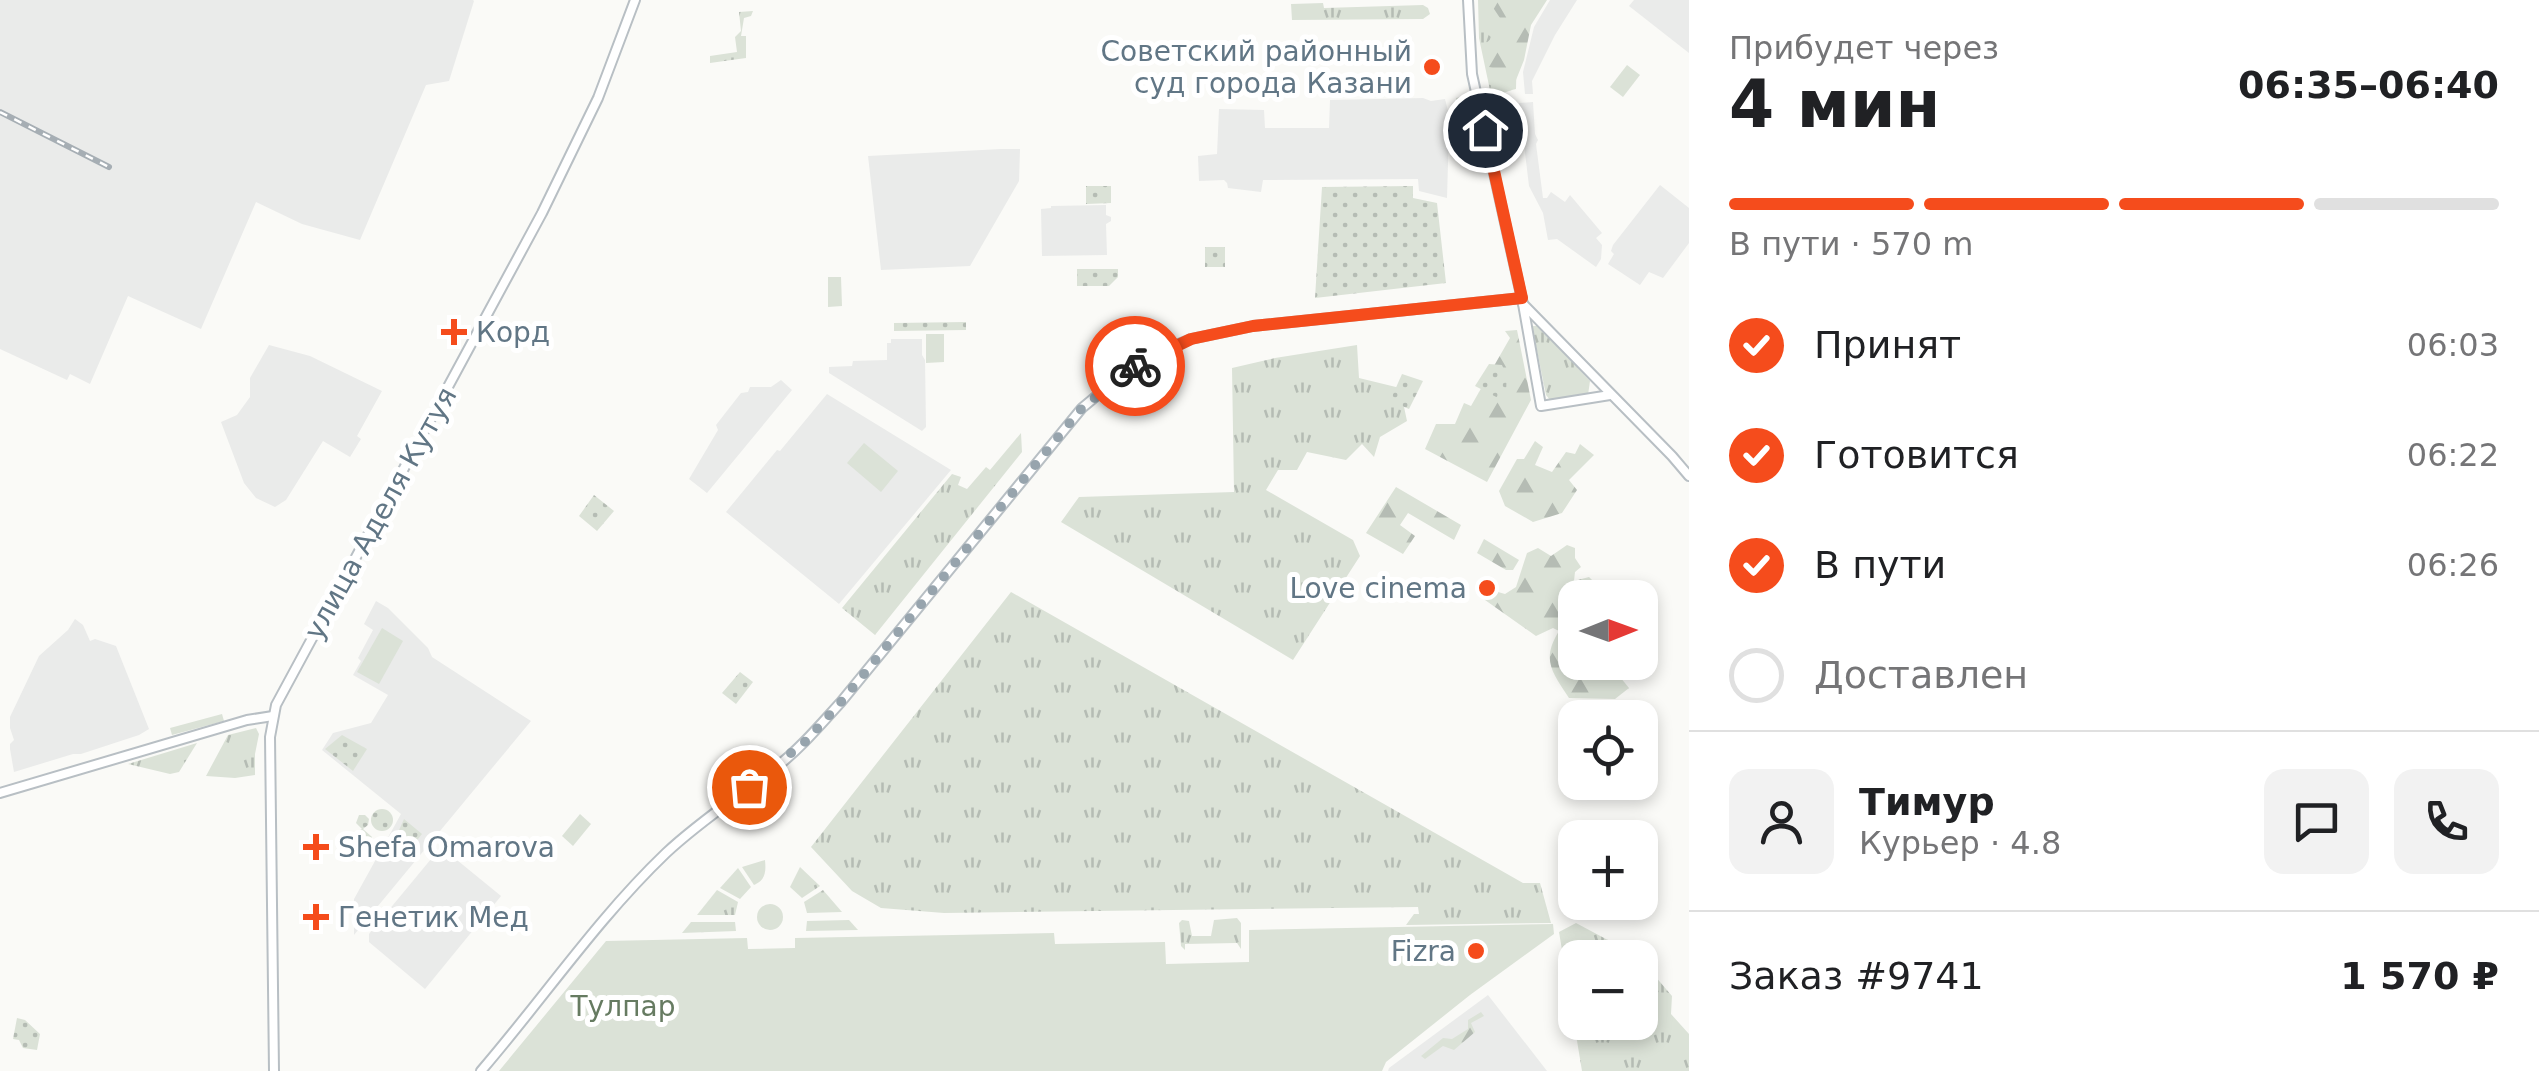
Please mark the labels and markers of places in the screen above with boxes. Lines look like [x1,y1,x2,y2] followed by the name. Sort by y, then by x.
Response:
[1101,35,1412,100] place label: Советский районный суд города Казани
[1421,56,1443,78] marker: Советский районный суд города Казани
[1443,88,1528,173] pin
[476,316,550,349] place label: Корд
[441,319,467,345] marker: Корд
[1289,572,1467,605] place label: Love cinema
[1476,577,1498,599] marker: Love cinema
[707,745,792,830] pin
[338,831,555,864] place label: Shefa Omarova
[303,834,329,860] marker: Shefa Omarova
[338,901,529,934] place label: Генетик Мед
[303,904,329,930] marker: Генетик Мед
[1391,935,1456,968] place label: Fizra
[1465,940,1487,962] marker: Fizra

